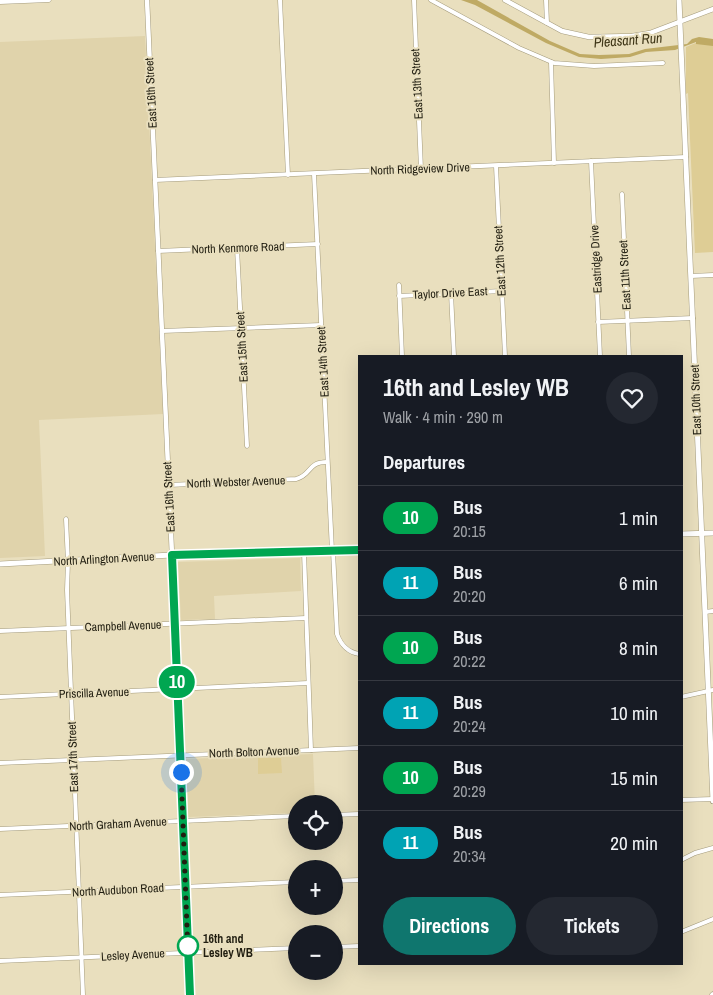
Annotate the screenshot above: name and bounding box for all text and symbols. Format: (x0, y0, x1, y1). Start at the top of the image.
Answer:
water label: Pleasant Run (593, 29, 663, 51)
street label: East 13th Street (407, 48, 427, 120)
street label: East 16th Street (141, 57, 161, 129)
street label: North Ridgeview Drive (370, 159, 470, 179)
street label: Eastridge Drive (586, 224, 606, 294)
street label: East 12th Street (490, 225, 510, 297)
street label: North Kenmore Road (191, 238, 285, 258)
street label: East 11th Street (615, 239, 635, 310)
street label: Taylor Drive East (412, 283, 488, 303)
street label: East 15th Street (232, 311, 252, 383)
street label: East 14th Street (313, 326, 333, 398)
street label: East 10th Street (687, 364, 705, 436)
text: 16th and Lesley WB (383, 371, 569, 403)
button: heart (606, 372, 658, 424)
text: Walk · 4 min · 290 m (383, 406, 503, 428)
text: Departures (383, 449, 465, 475)
street label: East 16th Street (159, 461, 179, 533)
street label: North Webster Avenue (186, 472, 286, 492)
text: Bus (453, 494, 482, 520)
text: 10 (402, 505, 419, 530)
text: 1 min (619, 505, 658, 531)
text: 20:15 (453, 520, 486, 542)
street label: North Arlington Avenue (53, 548, 155, 570)
text: Bus (453, 559, 482, 585)
text: 11 (403, 570, 418, 595)
text: 6 min (619, 570, 658, 596)
text: 20:20 (453, 585, 486, 607)
street label: Campbell Avenue (84, 617, 162, 635)
text: Bus (453, 624, 482, 650)
text: 10 (402, 635, 419, 660)
text: 8 min (619, 635, 658, 661)
text: 20:22 (453, 650, 486, 672)
line badge: 10 (154, 666, 200, 698)
text: 10 (169, 669, 185, 694)
street label: Priscilla Avenue (59, 684, 129, 702)
text: Bus (453, 689, 482, 715)
text: 11 (403, 700, 418, 725)
text: 10 min (610, 700, 658, 726)
text: 20:24 (453, 715, 486, 737)
street label: East 17th Street (64, 721, 82, 793)
street label: North Bolton Avenue (209, 742, 299, 762)
text: Bus (453, 754, 482, 780)
your location (169, 760, 194, 785)
text: 10 (402, 765, 419, 790)
text: 15 min (610, 765, 658, 791)
text: 20:29 (453, 780, 486, 802)
map controls (288, 795, 343, 980)
button: locate (288, 795, 343, 850)
street label: North Graham Avenue (69, 813, 167, 835)
text: Bus (453, 819, 482, 845)
text: 11 (403, 830, 418, 855)
text: 20 min (610, 830, 658, 856)
text: 20:34 (453, 845, 486, 867)
button: + (288, 860, 343, 915)
street label: North Audubon Road (72, 880, 164, 900)
button: Directions (383, 897, 516, 955)
button: Tickets (526, 897, 658, 955)
button: − (288, 925, 343, 980)
place label: 16th and Lesley WB (203, 931, 253, 961)
marker: 16th and Lesley WB (177, 935, 199, 957)
street label: Lesley Avenue (101, 945, 165, 965)

